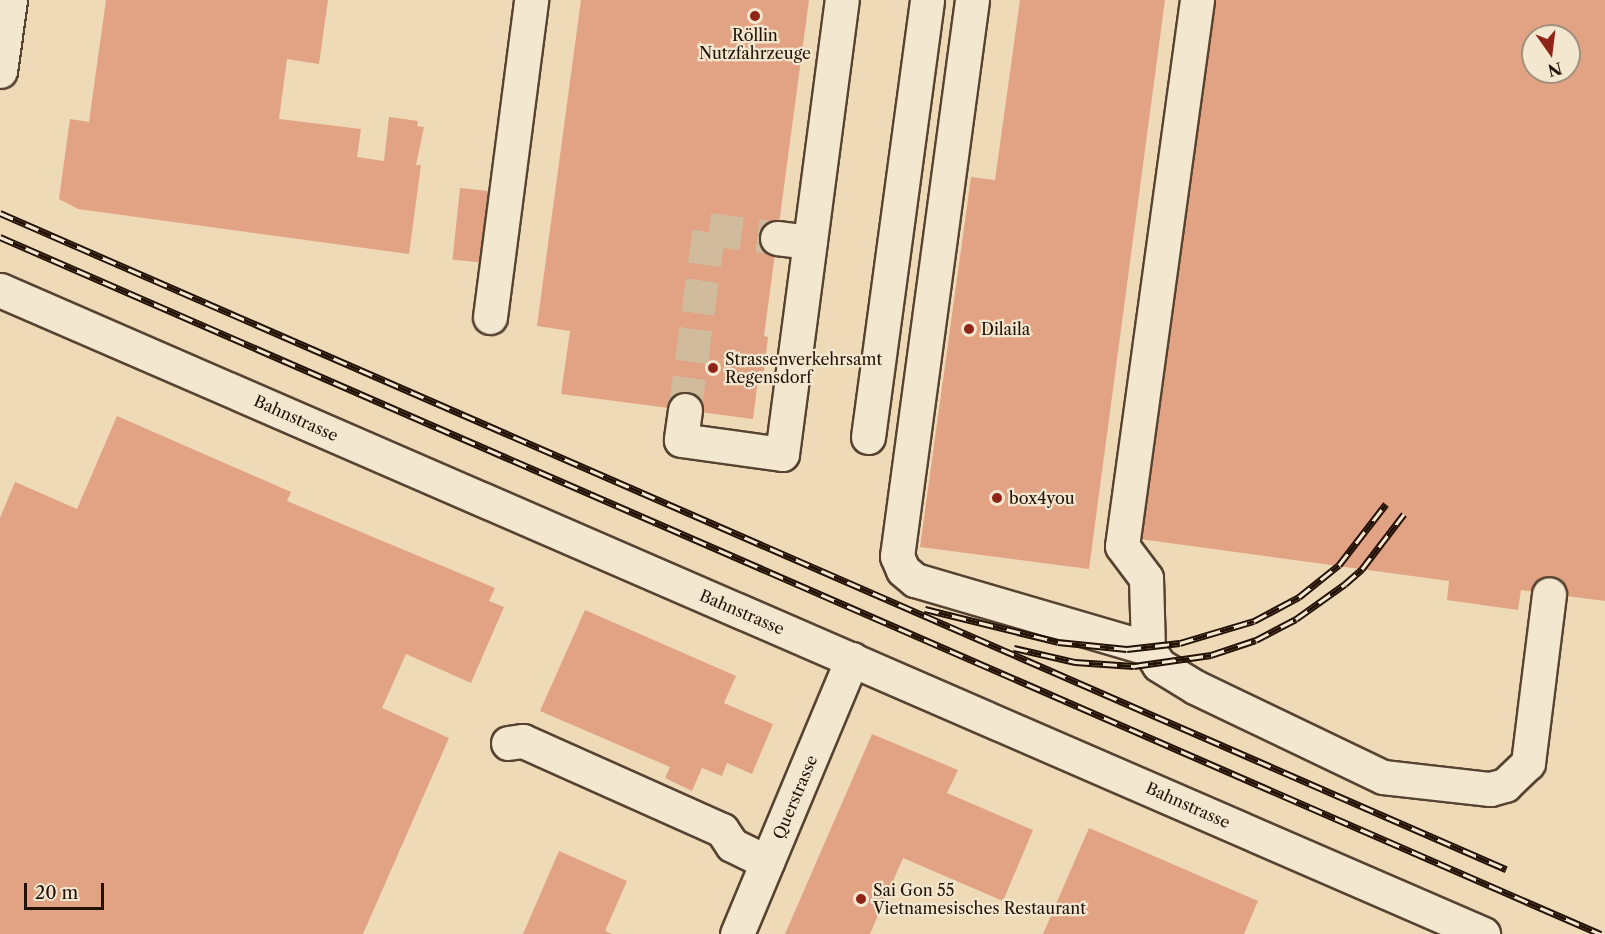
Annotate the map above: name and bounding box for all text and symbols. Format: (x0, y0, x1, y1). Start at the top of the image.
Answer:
marker: Röllin Nutzfahrzeuge (748, 9, 762, 23)
north arrow (1521, 24, 1581, 84)
place label: Röllin Nutzfahrzeuge (699, 25, 811, 63)
text: N (1546, 58, 1564, 81)
place label: Dilaila (981, 319, 1030, 339)
marker: Dilaila (962, 322, 976, 336)
place label: Strassenverkehrsamt Regensdorf (725, 349, 882, 387)
marker: Strassenverkehrsamt Regensdorf (706, 361, 720, 375)
street label: Bahnstrasse (251, 391, 341, 445)
place label: box4you (1009, 488, 1075, 508)
marker: box4you (990, 491, 1004, 505)
street label: Bahnstrasse (697, 586, 787, 638)
street label: Querstrasse (769, 752, 821, 842)
street label: Bahnstrasse (1143, 778, 1233, 832)
scale bar (27, 871, 106, 909)
place label: Sai Gon 55 Vietnamesisches Restaurant (873, 880, 1086, 918)
text: 20 m (35, 882, 78, 904)
marker: Sai Gon 55 Vietnamesisches Restaurant (854, 892, 868, 906)

